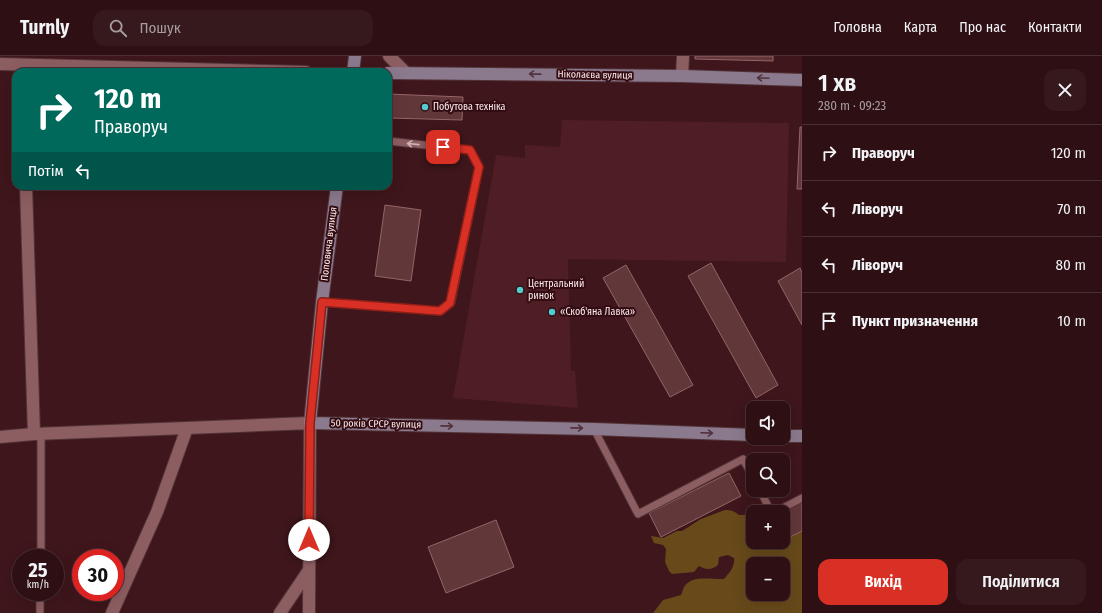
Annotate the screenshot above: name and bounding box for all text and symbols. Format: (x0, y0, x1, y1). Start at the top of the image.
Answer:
search box (93, 10, 373, 46)
text: Turnly (20, 16, 69, 39)
icon: search (107, 17, 129, 39)
text: Пошук (139, 19, 181, 37)
text: Головна (834, 19, 882, 36)
text: Карта (904, 19, 937, 36)
text: Про нас (959, 19, 1006, 36)
text: Контакти (1028, 19, 1082, 36)
street label: Ніколаєва вулиця (557, 67, 633, 82)
text: 1 хв (818, 69, 856, 97)
button: close (1044, 69, 1086, 111)
one-way arrow (529, 70, 542, 78)
one-way arrow (757, 75, 770, 82)
text: 120 m (94, 82, 161, 115)
icon: right (28, 84, 80, 136)
text: 280 m · 09:23 (818, 98, 886, 113)
place label: Побутова техніка (433, 100, 506, 113)
marker: Побутова техніка (420, 102, 430, 112)
text: Праворуч (94, 116, 168, 138)
pin (426, 130, 460, 164)
icon: arrive (432, 136, 454, 158)
one-way arrow (407, 140, 420, 148)
icon: right (818, 142, 840, 164)
text: Праворуч (852, 144, 915, 162)
text: 120 m (1051, 144, 1086, 162)
icon: left (72, 160, 94, 182)
text: Потім (28, 162, 64, 180)
icon: left (818, 198, 840, 220)
text: Ліворуч (852, 200, 903, 218)
text: 70 m (1057, 200, 1086, 218)
street label: Поповича вулиця (319, 206, 339, 282)
icon: left (818, 254, 840, 276)
text: Ліворуч (852, 256, 903, 274)
text: 80 m (1056, 256, 1086, 274)
place label: Центральний ринок (528, 278, 584, 302)
marker: Центральний ринок (515, 285, 525, 295)
place label: «Скоб'яна Лавка» (560, 306, 635, 318)
marker: «Скоб'яна Лавка» (547, 307, 557, 317)
icon: arrive (818, 310, 840, 332)
text: Пункт призначення (852, 312, 978, 330)
text: 10 m (1057, 312, 1086, 330)
map controls (746, 401, 790, 601)
button: sound (746, 401, 790, 445)
street label: 50 років СРСР вулиця (331, 416, 421, 431)
one-way arrow (440, 422, 453, 430)
one-way arrow (570, 425, 583, 432)
one-way arrow (700, 429, 713, 437)
button: search (746, 453, 790, 497)
button: + (746, 505, 790, 549)
position arrow (288, 519, 330, 561)
speed limit sign: 30 (72, 549, 124, 601)
button: − (746, 557, 790, 601)
text: 25 (28, 558, 48, 582)
button: Вихід (818, 559, 948, 605)
button: Поділитися (956, 559, 1086, 605)
text: km/h (27, 579, 49, 591)

